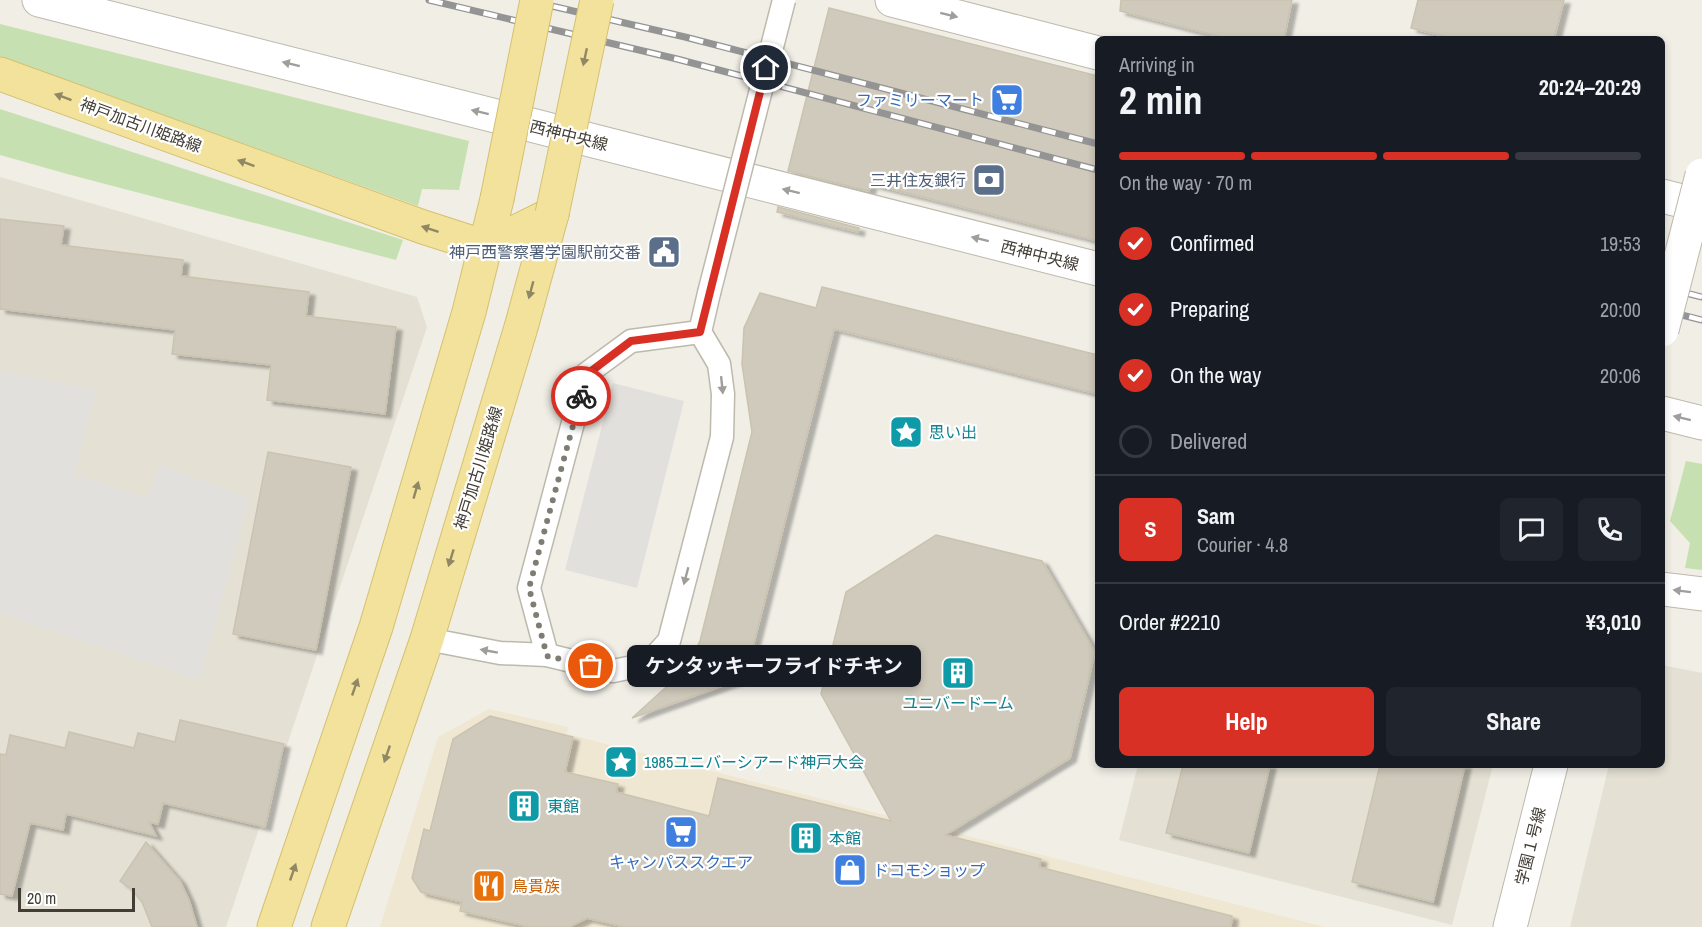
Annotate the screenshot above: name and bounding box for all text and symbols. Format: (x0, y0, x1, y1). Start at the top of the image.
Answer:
one-way arrow (940, 10, 958, 20)
pin (740, 42, 791, 93)
one-way arrow (580, 48, 589, 67)
icon: home (749, 51, 782, 84)
text: Arriving in (1119, 51, 1195, 78)
one-way arrow (282, 59, 300, 68)
text: 20:24–20:29 (1539, 72, 1641, 102)
text: 2 min (1119, 74, 1203, 126)
supermarket icon: ファミリーマート (989, 82, 1025, 118)
place label: ファミリーマート (856, 89, 984, 111)
one-way arrow (54, 91, 72, 101)
street label: 神戸加古川姫路線 (77, 93, 205, 157)
one-way arrow (471, 107, 489, 117)
street label: 西神中央線 (528, 115, 610, 155)
one-way arrow (237, 157, 255, 167)
bank icon: 三井住友銀行 (971, 162, 1007, 198)
place label: 三井住友銀行 (870, 169, 966, 191)
text: On the way · 70 m (1119, 169, 1252, 196)
one-way arrow (782, 186, 800, 196)
one-way arrow (421, 224, 439, 233)
icon: check (1119, 227, 1152, 260)
text: Confirmed (1170, 228, 1254, 258)
text: 19:53 (1600, 230, 1641, 257)
public building icon: 神戸西警察署学園駅前交番 (646, 234, 682, 270)
one-way arrow (971, 234, 989, 244)
street label: 西神中央線 (999, 235, 1081, 275)
place label: 神戸西警察署学園駅前交番 (449, 241, 641, 263)
one-way arrow (526, 281, 535, 299)
icon: check (1119, 293, 1152, 326)
text: Preparing (1170, 294, 1249, 324)
text: 20:00 (1600, 296, 1641, 323)
icon: check (1119, 359, 1152, 392)
text: On the way (1170, 360, 1261, 390)
text: 20:06 (1600, 362, 1641, 389)
courier (551, 366, 611, 426)
one-way arrow (717, 376, 726, 395)
icon: bike (565, 380, 598, 413)
street label: 神戸加古川姫路線 (449, 404, 507, 532)
one-way arrow (1673, 413, 1691, 422)
place icon: 思い出 (888, 414, 924, 450)
place label: 思い出 (929, 421, 977, 443)
text: Delivered (1170, 426, 1247, 456)
one-way arrow (412, 481, 421, 499)
button: chat (1500, 498, 1563, 561)
button: phone (1578, 498, 1641, 561)
text: Sam (1197, 501, 1235, 531)
text: S (1144, 514, 1157, 544)
text: Courier · 4.8 (1197, 531, 1288, 558)
one-way arrow (446, 549, 455, 567)
one-way arrow (681, 567, 690, 585)
one-way arrow (1672, 587, 1691, 596)
text: Order #2210 (1119, 607, 1220, 637)
text: ¥3,010 (1586, 607, 1641, 637)
pin (565, 640, 616, 691)
callout: ケンタッキーフライドチキン (627, 645, 921, 687)
one-way arrow (479, 646, 498, 655)
icon: bag (574, 649, 607, 682)
text: ケンタッキーフライドチキン (645, 652, 903, 679)
building icon: ユニバードーム (940, 655, 976, 691)
one-way arrow (351, 678, 361, 696)
button: Help (1119, 687, 1374, 756)
button: Share (1386, 687, 1641, 756)
place label: ユニバードーム (902, 692, 1014, 714)
place icon: 1985ユニバーシアード神戸大会 (603, 744, 639, 780)
one-way arrow (382, 745, 392, 763)
place label: 1985ユニバーシアード神戸大会 (644, 751, 864, 773)
building icon: 東館 (506, 788, 542, 824)
place label: 東館 (547, 795, 579, 817)
street label: 学園１号線 (1510, 805, 1550, 887)
supermarket icon: キャンパススクエア (663, 814, 699, 850)
building icon: 本館 (788, 820, 824, 856)
place label: 本館 (829, 827, 861, 849)
place label: キャンパススクエア (609, 851, 753, 873)
shop icon: ドコモショップ (832, 852, 868, 888)
place label: ドコモショップ (873, 859, 985, 881)
one-way arrow (288, 863, 298, 881)
restaurant icon: 鳥貴族 (471, 868, 507, 904)
place label: 鳥貴族 (512, 875, 560, 897)
scale bar (18, 885, 135, 912)
text: 20 m (27, 887, 56, 909)

